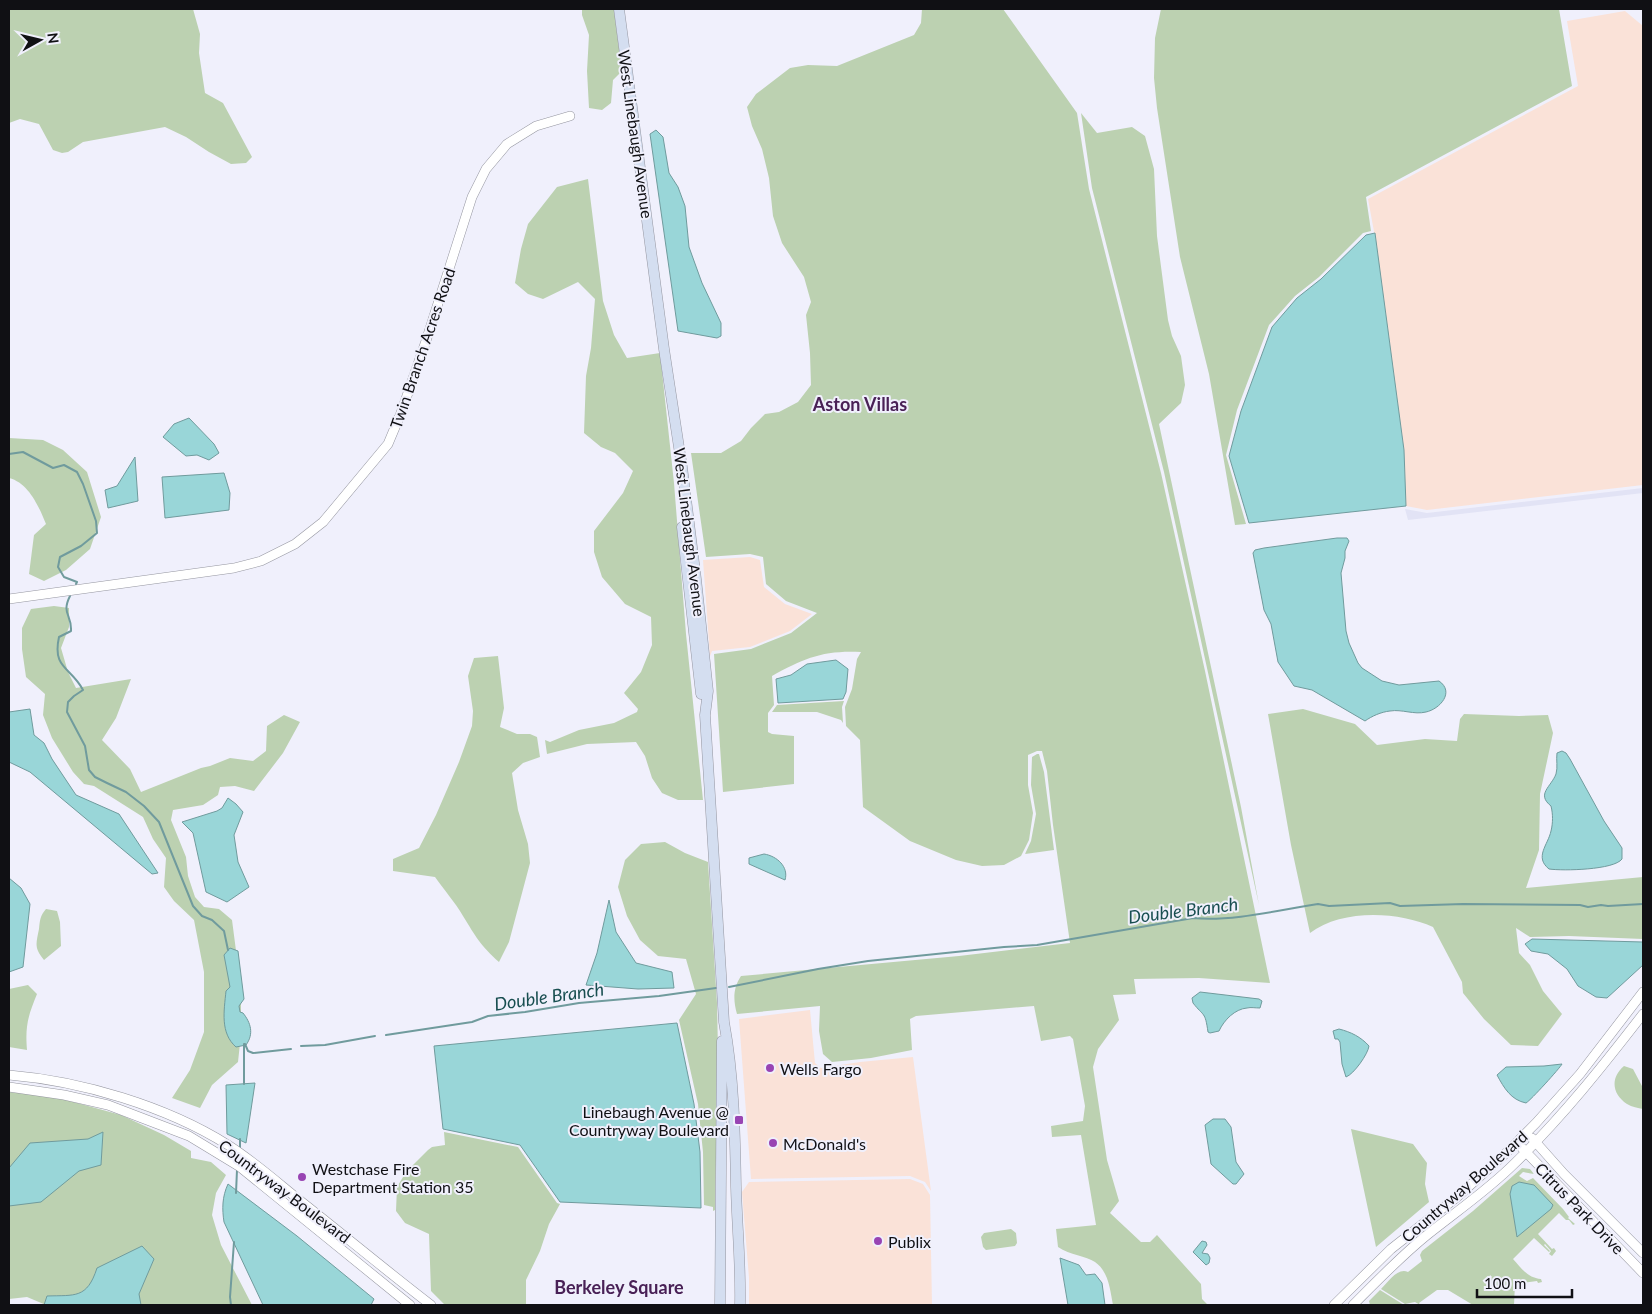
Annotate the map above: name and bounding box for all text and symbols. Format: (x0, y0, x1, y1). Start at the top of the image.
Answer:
north arrow (15, 15, 65, 65)
text: N (44, 32, 63, 45)
street label: West Linebaugh Avenue (615, 49, 657, 219)
street label: Twin Branch Acres Road (385, 265, 459, 431)
district label: Aston Villas (812, 393, 907, 415)
street label: West Linebaugh Avenue (670, 447, 710, 617)
water label: Double Branch (1127, 892, 1239, 928)
water label: Double Branch (493, 977, 605, 1015)
place label: Wells Fargo (780, 1059, 861, 1078)
marker: Wells Fargo (764, 1062, 776, 1074)
place label: Linebaugh Avenue @ Countryway Boulevard (569, 1102, 729, 1139)
marker: Linebaugh Avenue @ Countryway Boulevard (733, 1114, 745, 1126)
street label: Countryway Boulevard (1397, 1126, 1531, 1246)
place label: McDonald's (783, 1134, 866, 1153)
street label: Countryway Boulevard (215, 1135, 355, 1247)
marker: McDonald's (767, 1137, 779, 1149)
street label: Citrus Park Drive (1532, 1158, 1628, 1258)
place label: Westchase Fire Department Station 35 (312, 1159, 474, 1196)
marker: Westchase Fire Department Station 35 (296, 1171, 308, 1183)
place label: Publix (888, 1232, 931, 1251)
marker: Publix (872, 1235, 884, 1247)
scale bar (1477, 1266, 1572, 1298)
text: 100 m (1484, 1274, 1526, 1292)
district label: Berkeley Square (554, 1276, 684, 1298)

